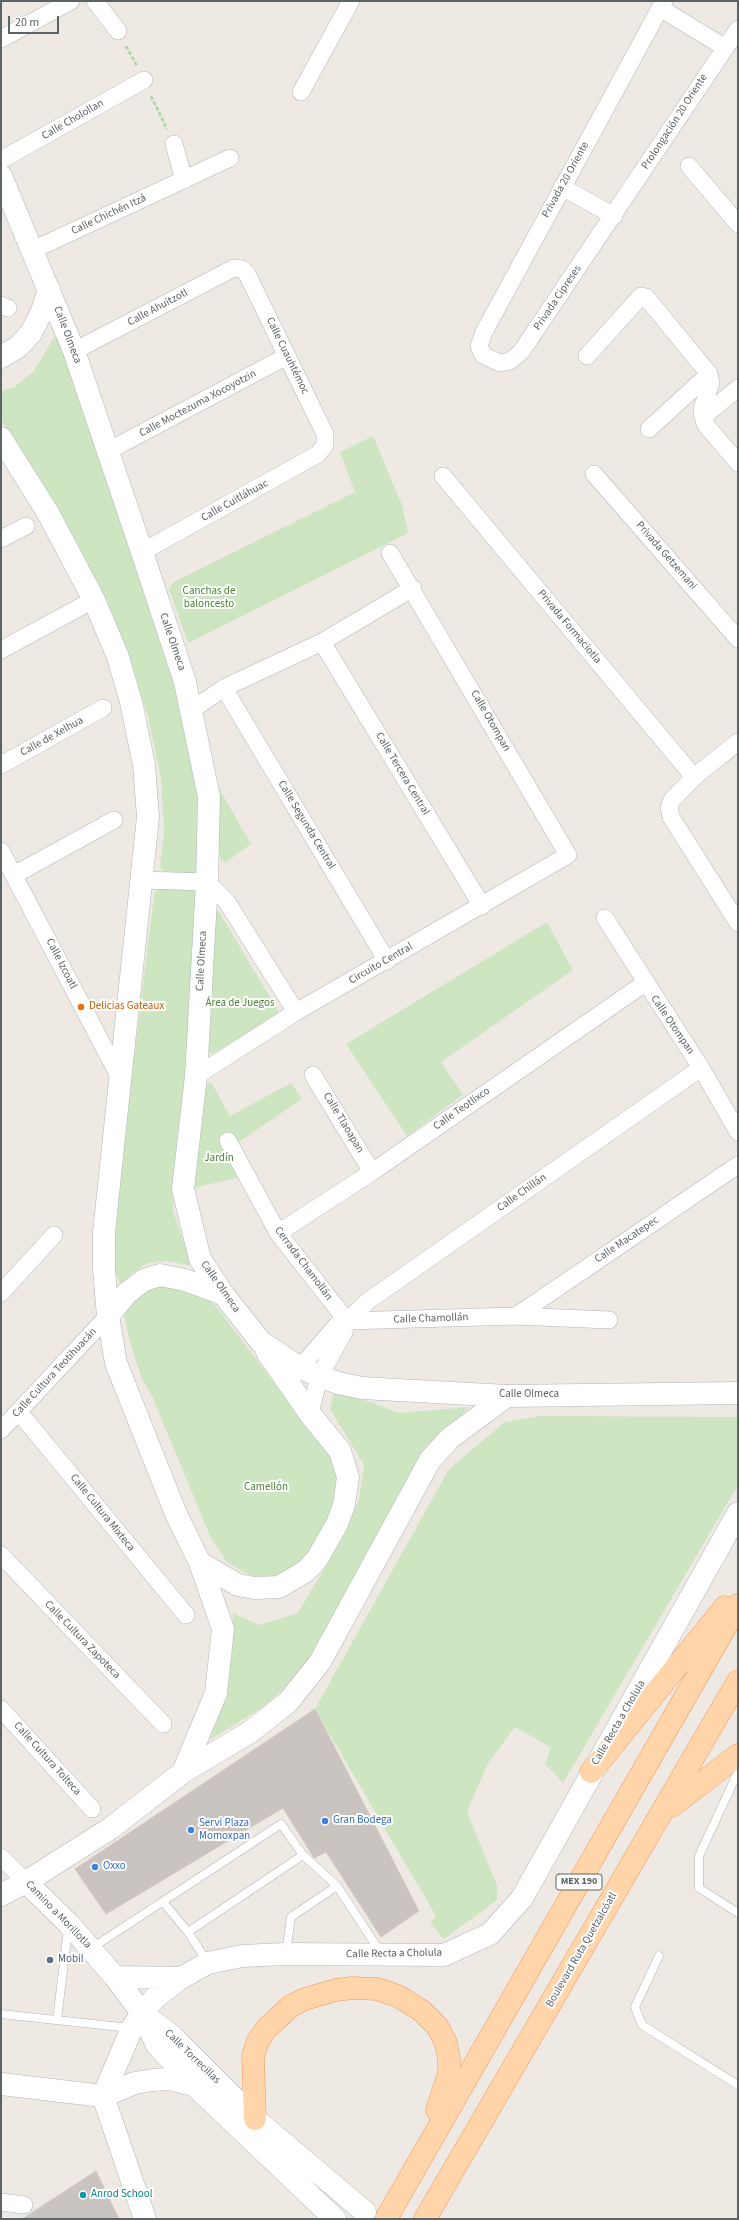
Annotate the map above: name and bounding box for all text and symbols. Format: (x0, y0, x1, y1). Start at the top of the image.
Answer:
scale bar (10, 8, 61, 34)
text: 20 m (15, 14, 39, 31)
street label: Prolongación 20 Oriente (639, 72, 711, 172)
street label: Calle Cholollan (40, 97, 106, 143)
street label: Privada 20 Oriente (540, 140, 592, 220)
street label: Calle Chichén Itzá (69, 192, 149, 238)
street label: Privada Cipreses (531, 263, 585, 333)
street label: Calle Ahuitzotl (126, 287, 190, 329)
street label: Calle Olmeca (50, 305, 84, 365)
street label: Calle Cuauhtémoc (263, 315, 311, 397)
street label: Calle Moctezuma Xocoyotzin (137, 368, 259, 440)
street label: Calle Cuitláhuac (199, 477, 271, 525)
street label: Privada Getzemani (633, 519, 699, 593)
park label: Canchas de baloncesto (183, 585, 235, 611)
street label: Privada Formaciotla (534, 587, 604, 667)
street label: Calle Olmeca (156, 611, 188, 673)
street label: Calle Otompan (467, 688, 513, 754)
street label: Calle de Xelhua (18, 714, 86, 760)
street label: Calle Tercera Central (372, 730, 432, 818)
street label: Calle Segunda Central (274, 778, 338, 872)
street label: Calle Olmeca (194, 931, 210, 991)
street label: Calle Izcoatl (43, 936, 79, 992)
street label: Circuito Central (347, 940, 415, 988)
street label: Calle Otompan (647, 993, 697, 1057)
park label: Área de Juegos (205, 997, 275, 1011)
place label: Delicias Gateaux (89, 1000, 164, 1014)
marker: Delicias Gateaux (76, 1002, 86, 1012)
street label: Calle Teotlixco (431, 1085, 493, 1133)
street label: Calle Tlaoapan (320, 1090, 366, 1156)
park label: Jardín (204, 1152, 234, 1166)
street label: Calle Chillán (495, 1171, 549, 1215)
street label: Calle Macatepec (592, 1214, 662, 1266)
street label: Cerrada Chamollán (271, 1225, 335, 1303)
street label: Calle Olmeca (197, 1259, 243, 1315)
street label: Calle Chamollán (393, 1311, 469, 1327)
street label: Calle Cultura Teotihuacán (10, 1325, 100, 1421)
street label: Calle Olmeca (499, 1388, 559, 1402)
street label: Calle Cultura Mixteca (67, 1472, 137, 1554)
park label: Camellón (244, 1481, 288, 1495)
street label: Calle Cultura Zapoteca (41, 1598, 123, 1682)
street label: Calle Recta a Cholula (589, 1678, 649, 1768)
street label: Calle Cultura Tolteca (10, 1719, 84, 1799)
place label: Gran Bodega (333, 1814, 392, 1828)
marker: Gran Bodega (320, 1816, 330, 1826)
place label: Servi Plaza Momoxpan (199, 1817, 250, 1843)
marker: Servi Plaza Momoxpan (186, 1825, 196, 1835)
place label: Oxxo (103, 1860, 126, 1874)
marker: Oxxo (90, 1862, 100, 1872)
road number: MEX 190 (556, 1874, 602, 1890)
street label: Camino a Morillotla (22, 1878, 94, 1952)
street label: Boulevard Ruta Quetzalcóatl (544, 1890, 620, 2010)
street label: Calle Recta a Cholula (346, 1947, 442, 1961)
place label: Mobil (58, 1953, 84, 1967)
marker: Mobil (45, 1955, 55, 1965)
street label: Calle Torrecillas (161, 2027, 223, 2087)
place label: Anrod School (91, 2188, 153, 2202)
marker: Anrod School (78, 2190, 88, 2200)

